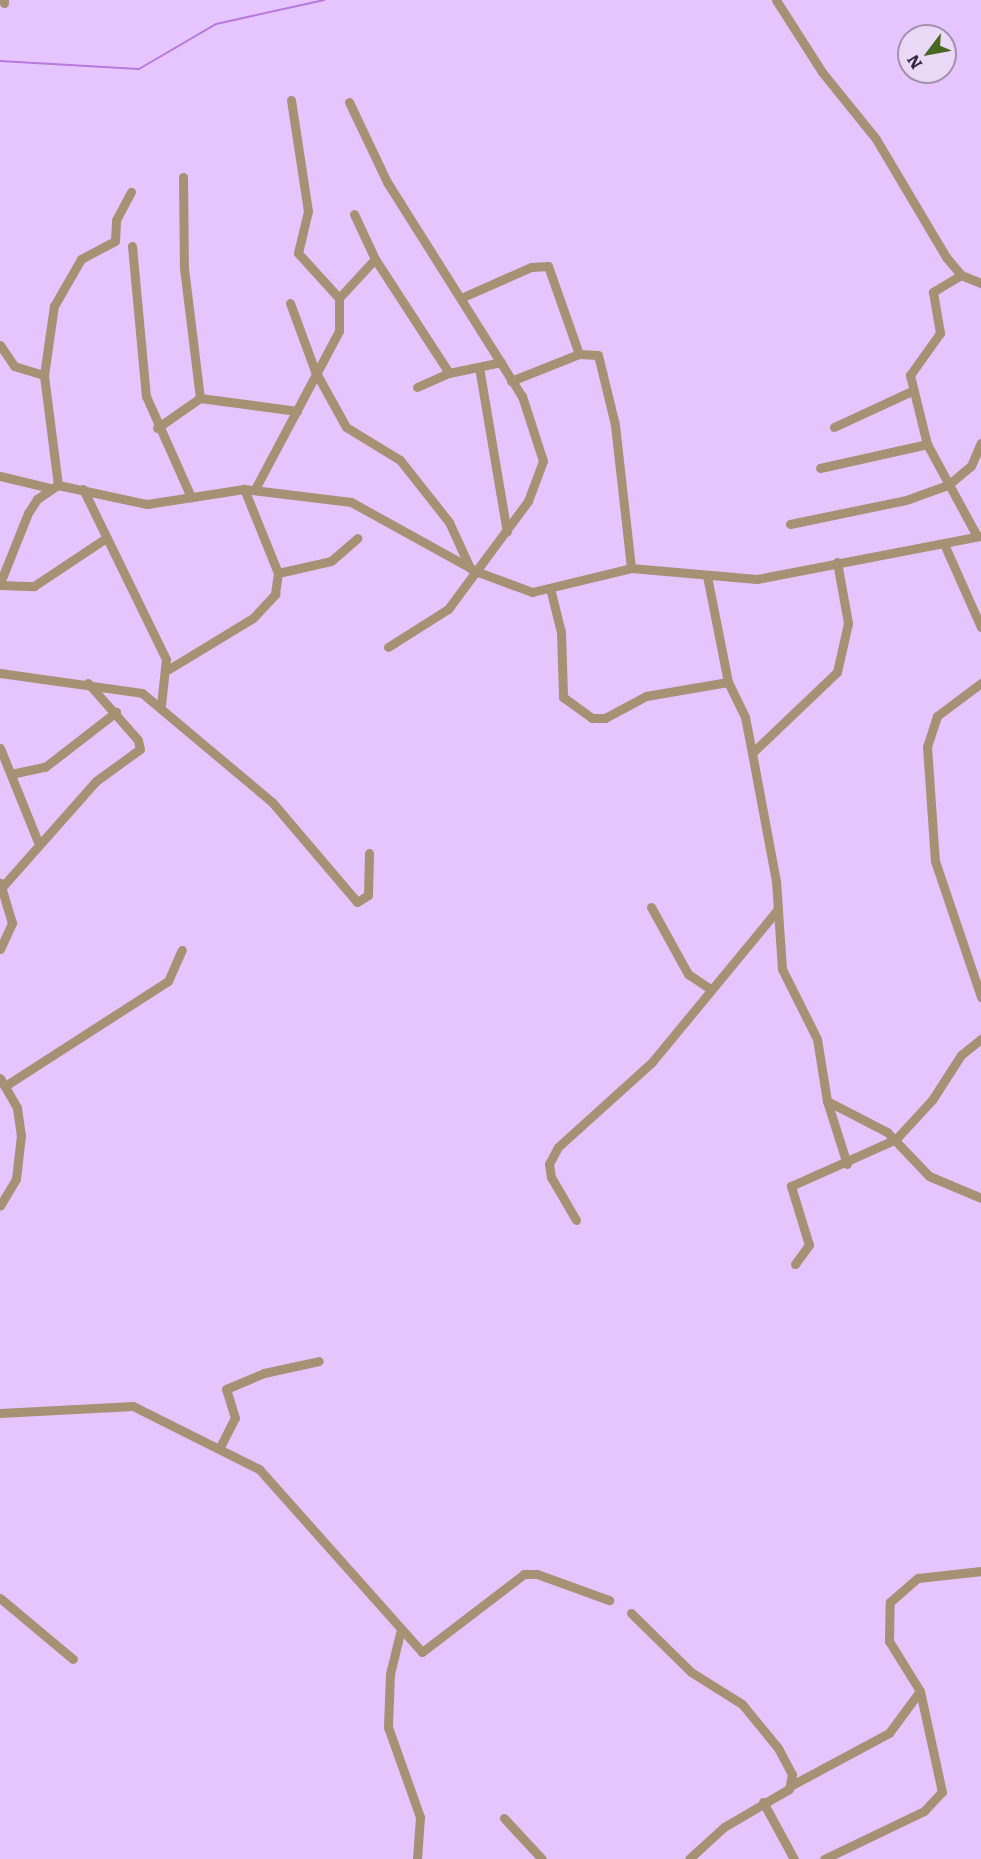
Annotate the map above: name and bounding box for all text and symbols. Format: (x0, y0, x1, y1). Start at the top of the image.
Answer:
north arrow (897, 24, 957, 84)
text: N (900, 50, 927, 75)

